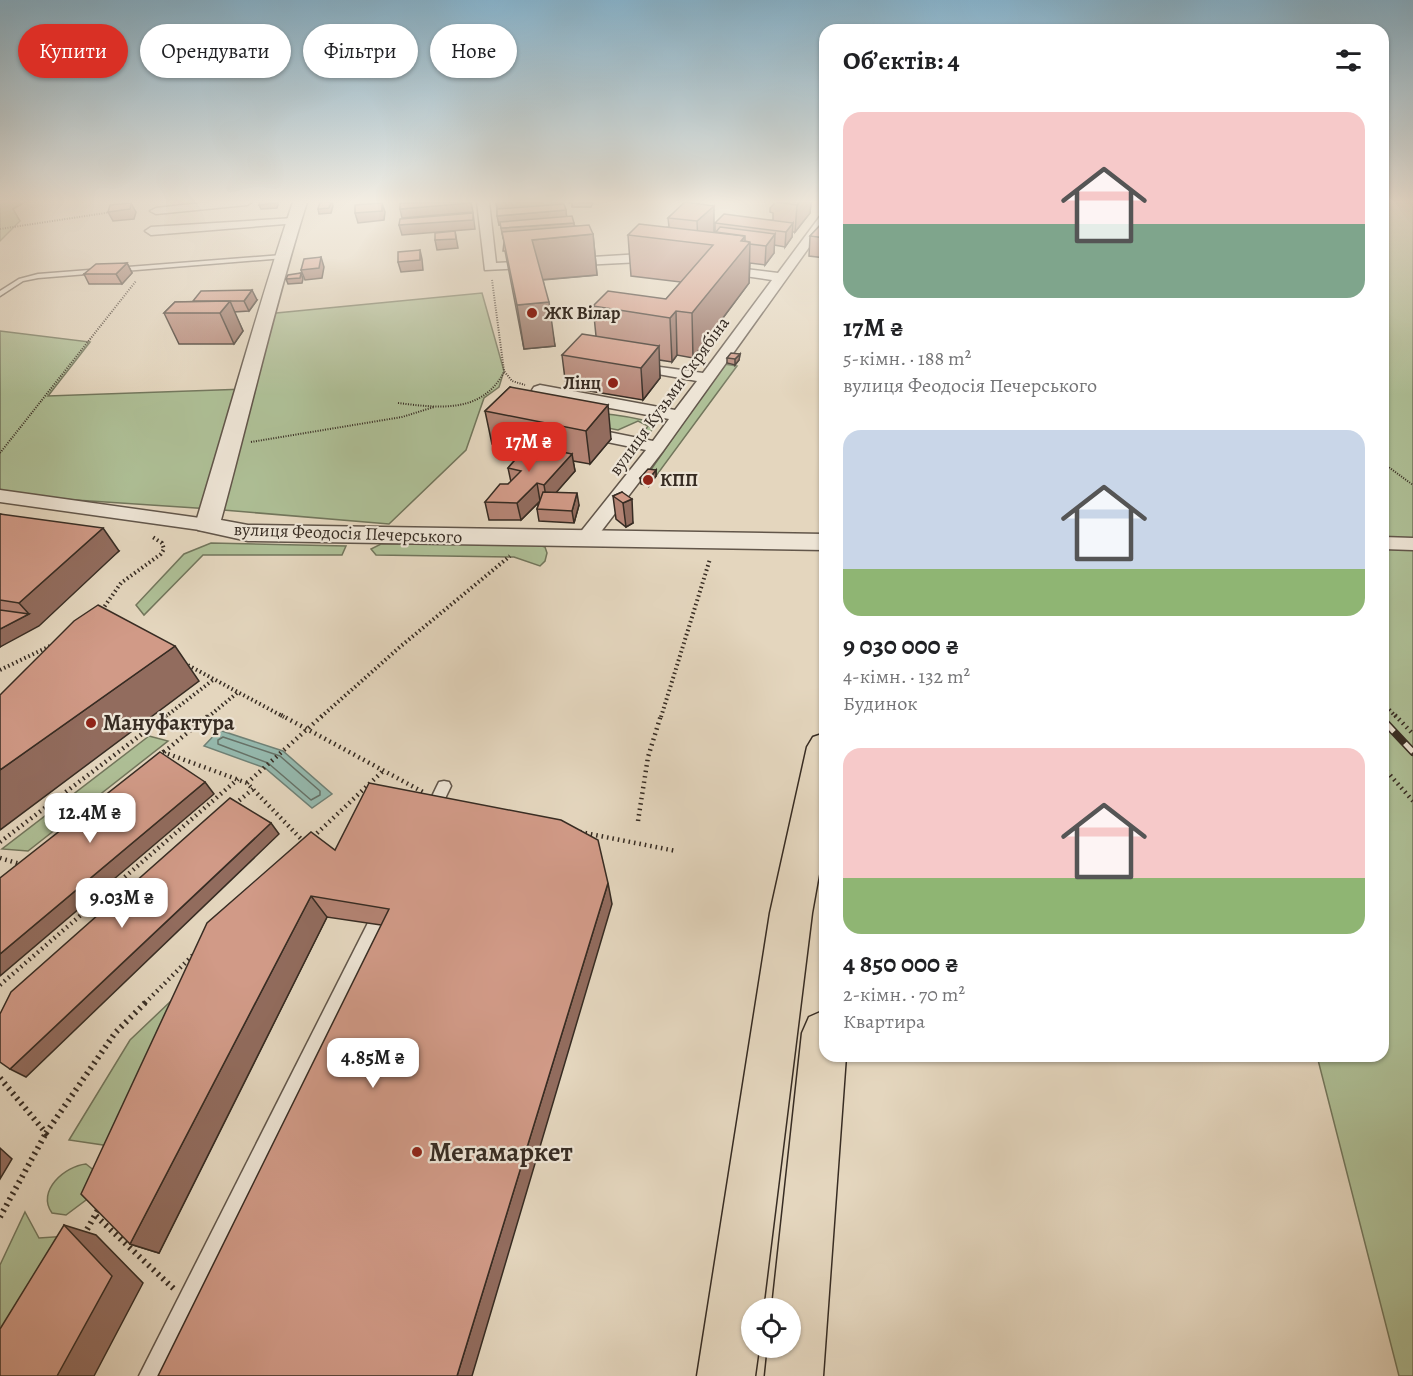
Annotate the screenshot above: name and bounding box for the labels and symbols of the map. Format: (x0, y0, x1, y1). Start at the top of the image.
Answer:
place label: ЖК Вілар (544, 301, 621, 325)
marker: ЖК Вілар (525, 306, 539, 320)
street label: вулиця Кузьми Скрябіна (603, 311, 735, 480)
place label: Лінц (563, 371, 601, 395)
marker: Лінц (606, 376, 620, 390)
pin: 17M ₴ (487, 422, 571, 473)
place label: КПП (660, 468, 698, 492)
marker: КПП (641, 473, 655, 487)
street label: вулиця Феодосія Печерського (233, 517, 463, 549)
place label: Мануфактура (103, 708, 235, 738)
marker: Мануфактура (84, 716, 98, 730)
pin: 12.4M ₴ (35, 793, 145, 844)
pin: 9.03M ₴ (67, 878, 177, 929)
pin: 4.85M ₴ (318, 1038, 428, 1089)
place label: Мегамаркет (429, 1134, 573, 1170)
marker: Мегамаркет (410, 1145, 424, 1159)

